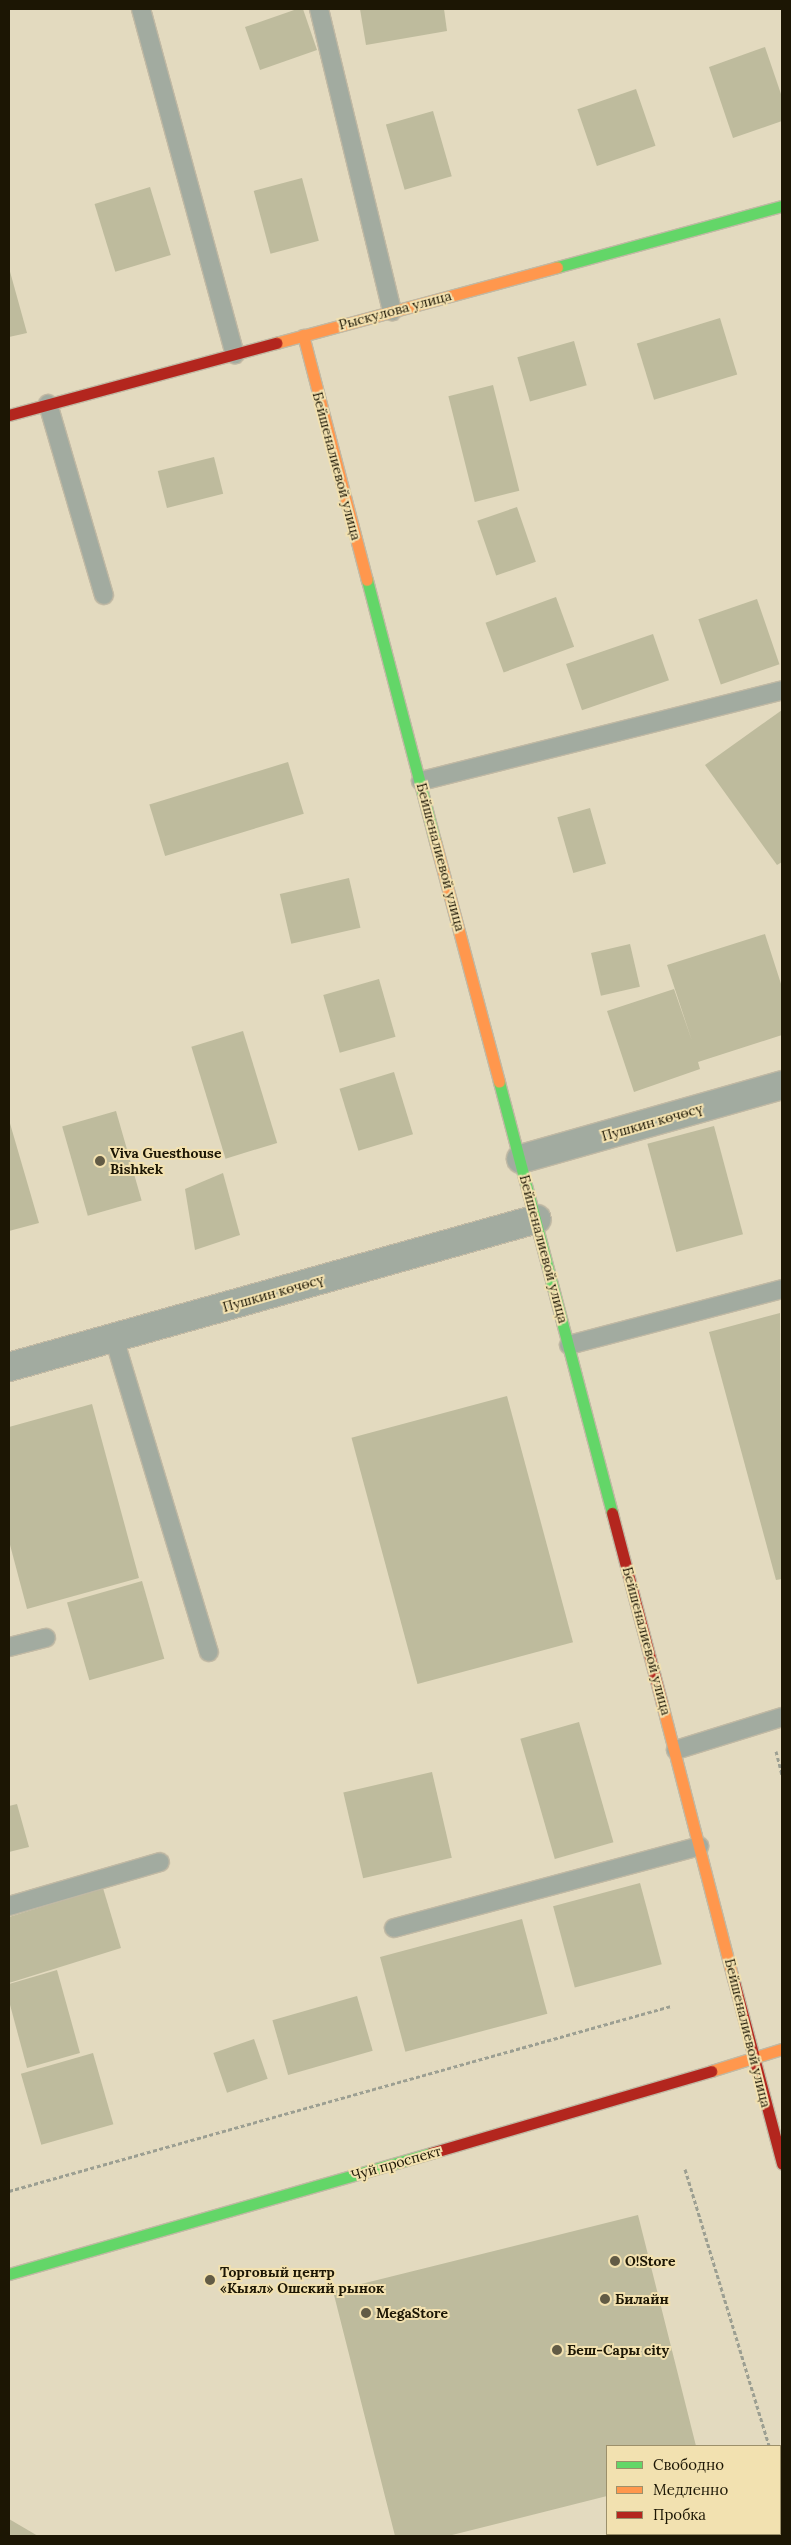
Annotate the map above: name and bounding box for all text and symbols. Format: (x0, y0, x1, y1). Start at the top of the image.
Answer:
street label: Рыскулова улица (337, 287, 453, 333)
street label: Бейшеналиевой улица (309, 390, 365, 542)
street label: Бейшеналиевой улица (413, 781, 469, 933)
street label: Пушкин көчөсү (600, 1100, 704, 1144)
place label: Viva Guesthouse Bishkek (110, 1145, 221, 1178)
marker: Viva Guesthouse Bishkek (94, 1155, 106, 1167)
street label: Бейшеналиевой улица (516, 1173, 572, 1325)
street label: Пушкин көчөсү (221, 1271, 325, 1315)
street label: Бейшеналиевой улица (619, 1565, 675, 1717)
street label: Бейшеналиевой улица (721, 1957, 775, 2109)
street label: Чуй проспект (349, 2142, 443, 2184)
place label: O!Store (625, 2253, 675, 2269)
marker: O!Store (609, 2255, 621, 2267)
place label: Торговый центр «Кыял» Ошский рынок (220, 2264, 384, 2296)
marker: Торговый центр «Кыял» Ошский рынок (204, 2274, 216, 2286)
place label: Билайн (615, 2291, 669, 2307)
marker: Билайн (599, 2293, 611, 2305)
place label: MegaStore (376, 2305, 448, 2321)
marker: MegaStore (360, 2307, 372, 2319)
place label: Беш-Сары city (567, 2342, 669, 2358)
marker: Беш-Сары city (551, 2344, 563, 2356)
legend (606, 2445, 781, 2535)
text: Свободно (653, 2455, 724, 2474)
text: Медленно (653, 2480, 728, 2499)
text: Пробка (653, 2505, 706, 2524)

